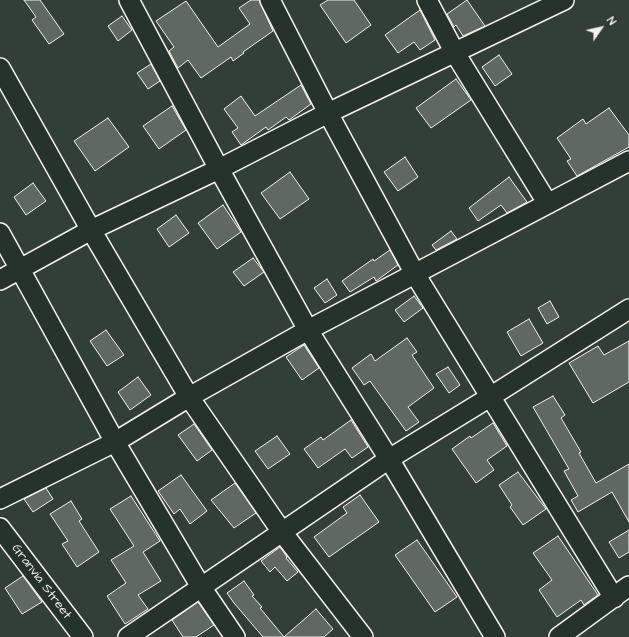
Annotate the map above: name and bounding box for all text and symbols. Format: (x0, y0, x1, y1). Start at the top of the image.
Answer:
north arrow (581, 8, 621, 48)
text: N (603, 14, 620, 28)
street label: Granvia Street (8, 541, 74, 623)

